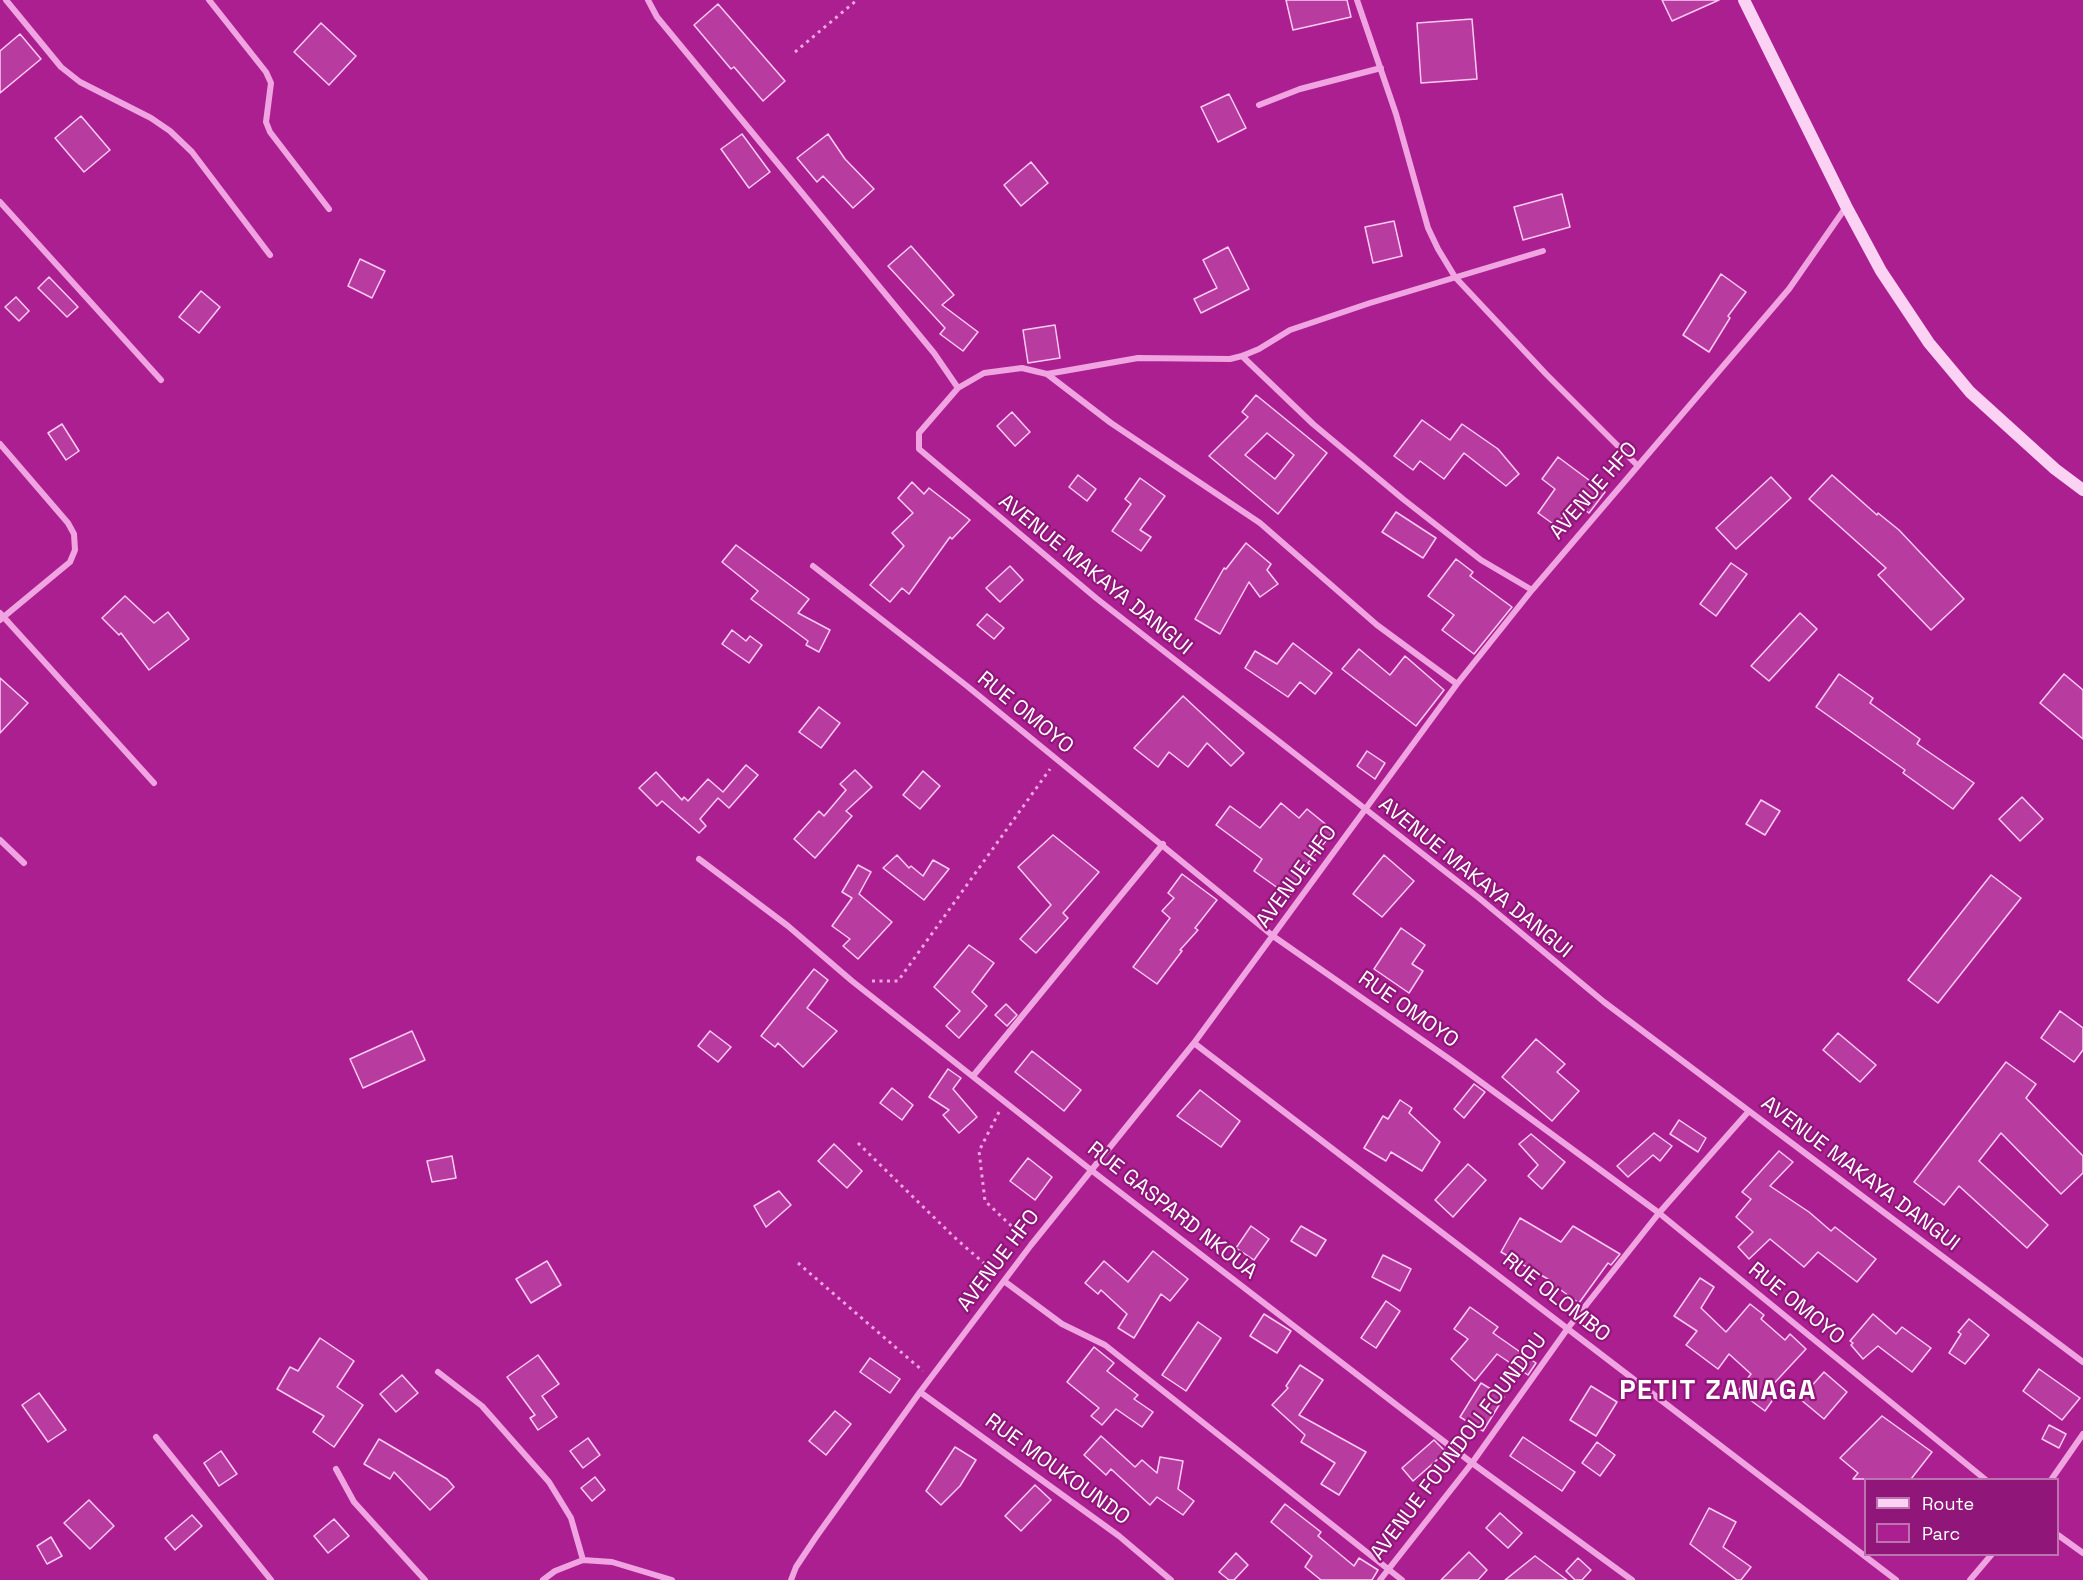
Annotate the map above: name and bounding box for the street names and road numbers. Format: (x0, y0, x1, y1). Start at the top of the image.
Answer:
street label: AVENUE HFO (1545, 437, 1643, 545)
street label: AVENUE MAKAYA DANGUI (993, 489, 1197, 661)
street label: RUE OMOYO (972, 667, 1078, 759)
street label: AVENUE MAKAYA DANGUI (1373, 792, 1577, 964)
street label: AVENUE HFO (1251, 821, 1343, 933)
street label: RUE OMOYO (1353, 966, 1463, 1054)
street label: AVENUE MAKAYA DANGUI (1756, 1091, 1964, 1257)
street label: RUE GASPARD NKOUA (1082, 1137, 1262, 1285)
street label: AVENUE HFO (952, 1205, 1046, 1317)
street label: RUE OLOMBO (1497, 1248, 1615, 1348)
street label: RUE OMOYO (1743, 1258, 1849, 1350)
street label: AVENUE FOUNDOU FOUNDOU (1365, 1329, 1553, 1565)
street label: RUE MOUKOUNDO (980, 1409, 1134, 1531)

